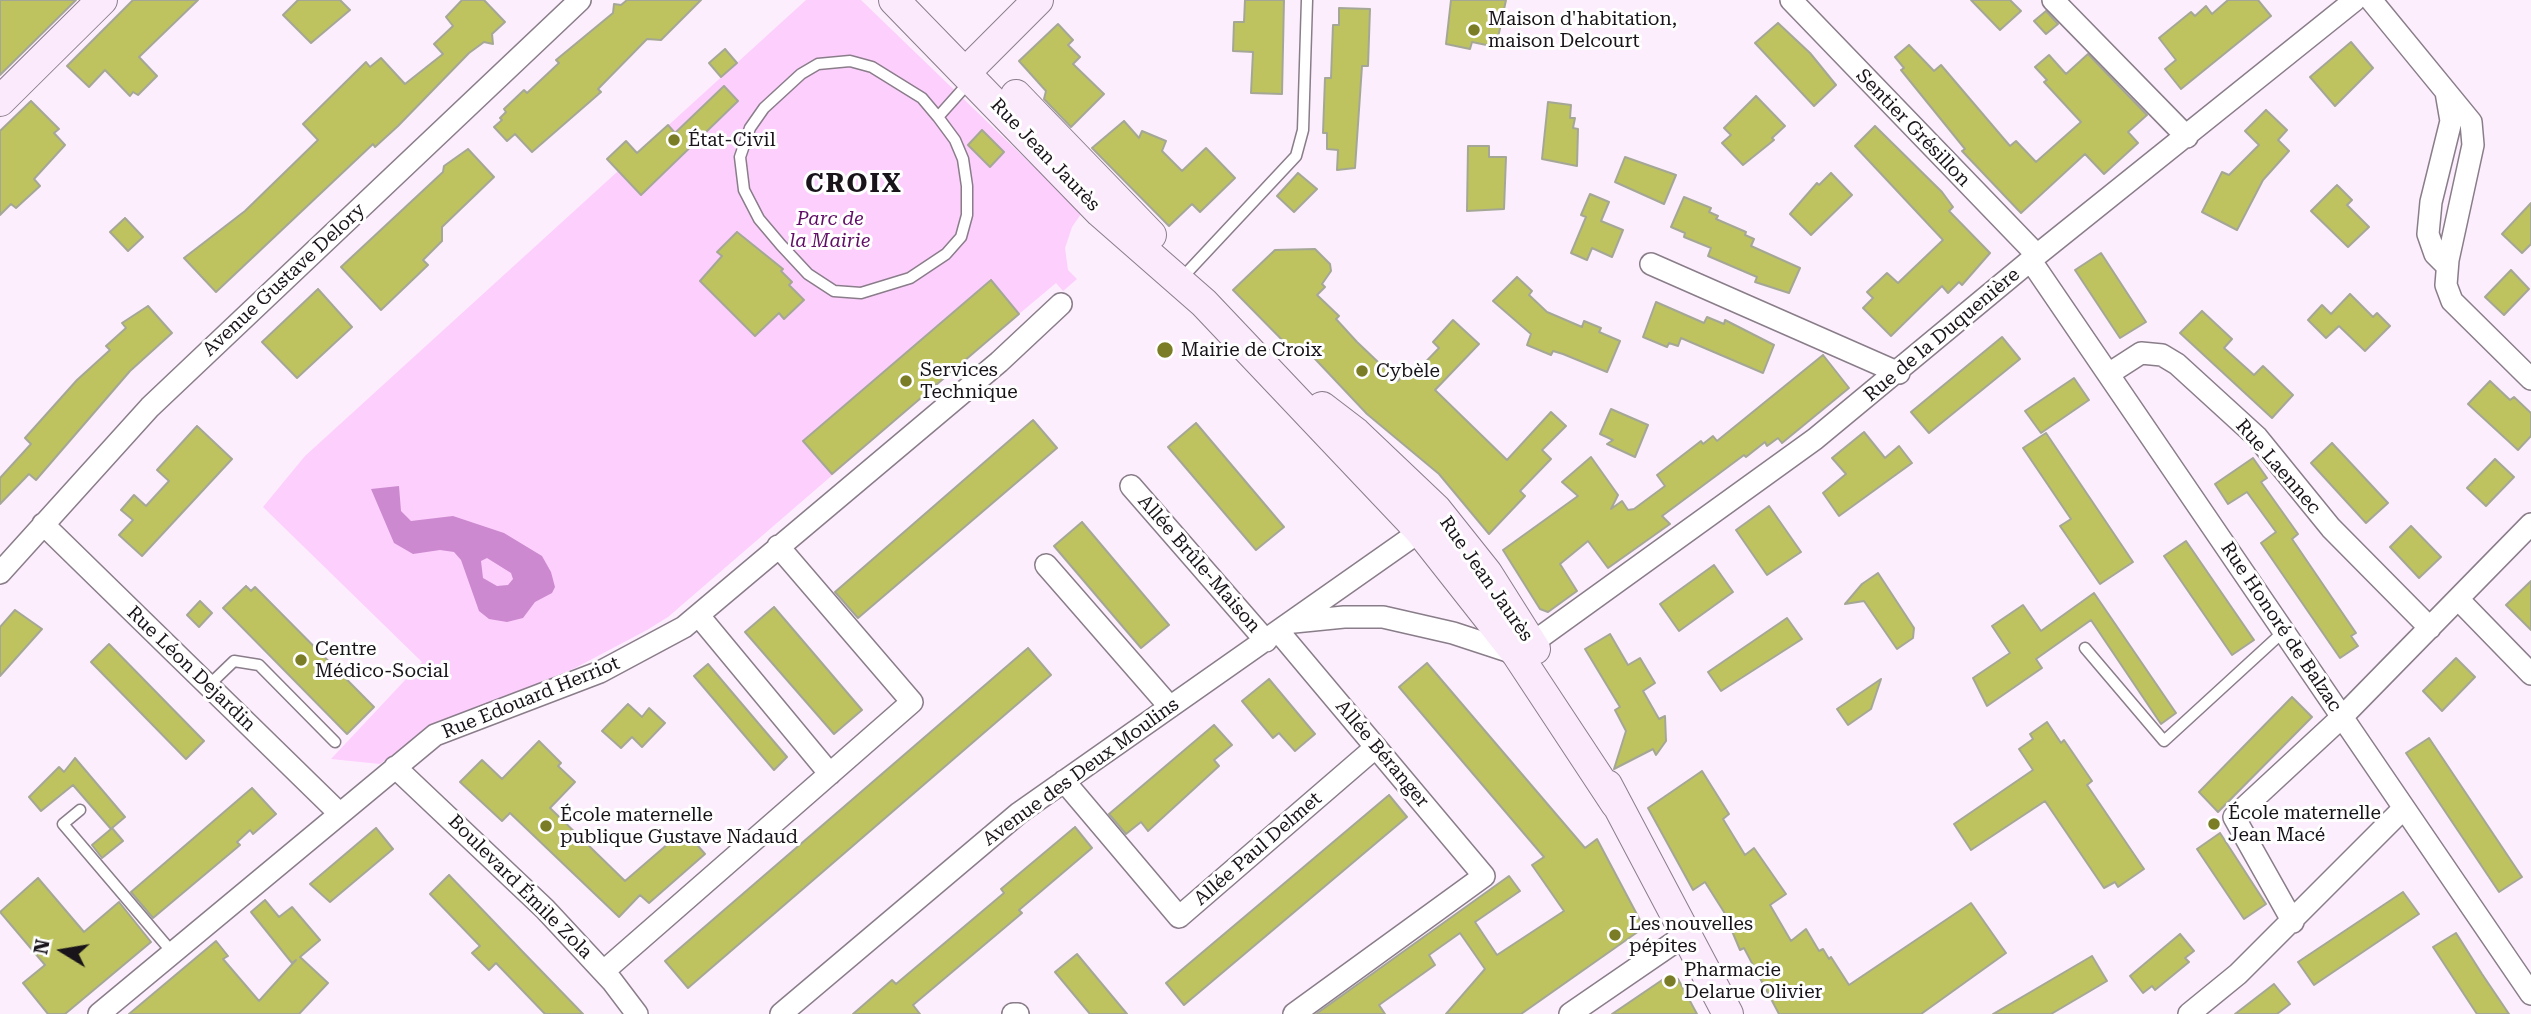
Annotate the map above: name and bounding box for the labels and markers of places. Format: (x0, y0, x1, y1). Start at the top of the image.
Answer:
place label: Maison d'habitation, maison Delcourt (1488, 8, 1677, 52)
marker: Maison d'habitation, maison Delcourt (1466, 22, 1482, 38)
place label: État-Civil (688, 129, 776, 151)
marker: État-Civil (666, 132, 682, 148)
place label: Mairie de Croix (1181, 339, 1322, 361)
marker: Mairie de Croix (1155, 340, 1175, 360)
place label: Services Technique (920, 359, 1018, 403)
place label: Cybèle (1376, 360, 1440, 382)
marker: Cybèle (1354, 363, 1370, 379)
marker: Services Technique (898, 373, 914, 389)
place label: Centre Médico-Social (315, 638, 449, 682)
marker: Centre Médico-Social (293, 652, 309, 668)
place label: École maternelle Jean Macé (2228, 802, 2381, 846)
place label: École maternelle publique Gustave Nadaud (560, 804, 798, 848)
marker: École maternelle Jean Macé (2206, 816, 2222, 832)
marker: École maternelle publique Gustave Nadaud (538, 818, 554, 834)
place label: Les nouvelles pépites (1629, 913, 1753, 957)
marker: Les nouvelles pépites (1607, 927, 1623, 943)
place label: Pharmacie Delarue Olivier (1684, 959, 1822, 1003)
marker: Pharmacie Delarue Olivier (1662, 973, 1678, 989)

